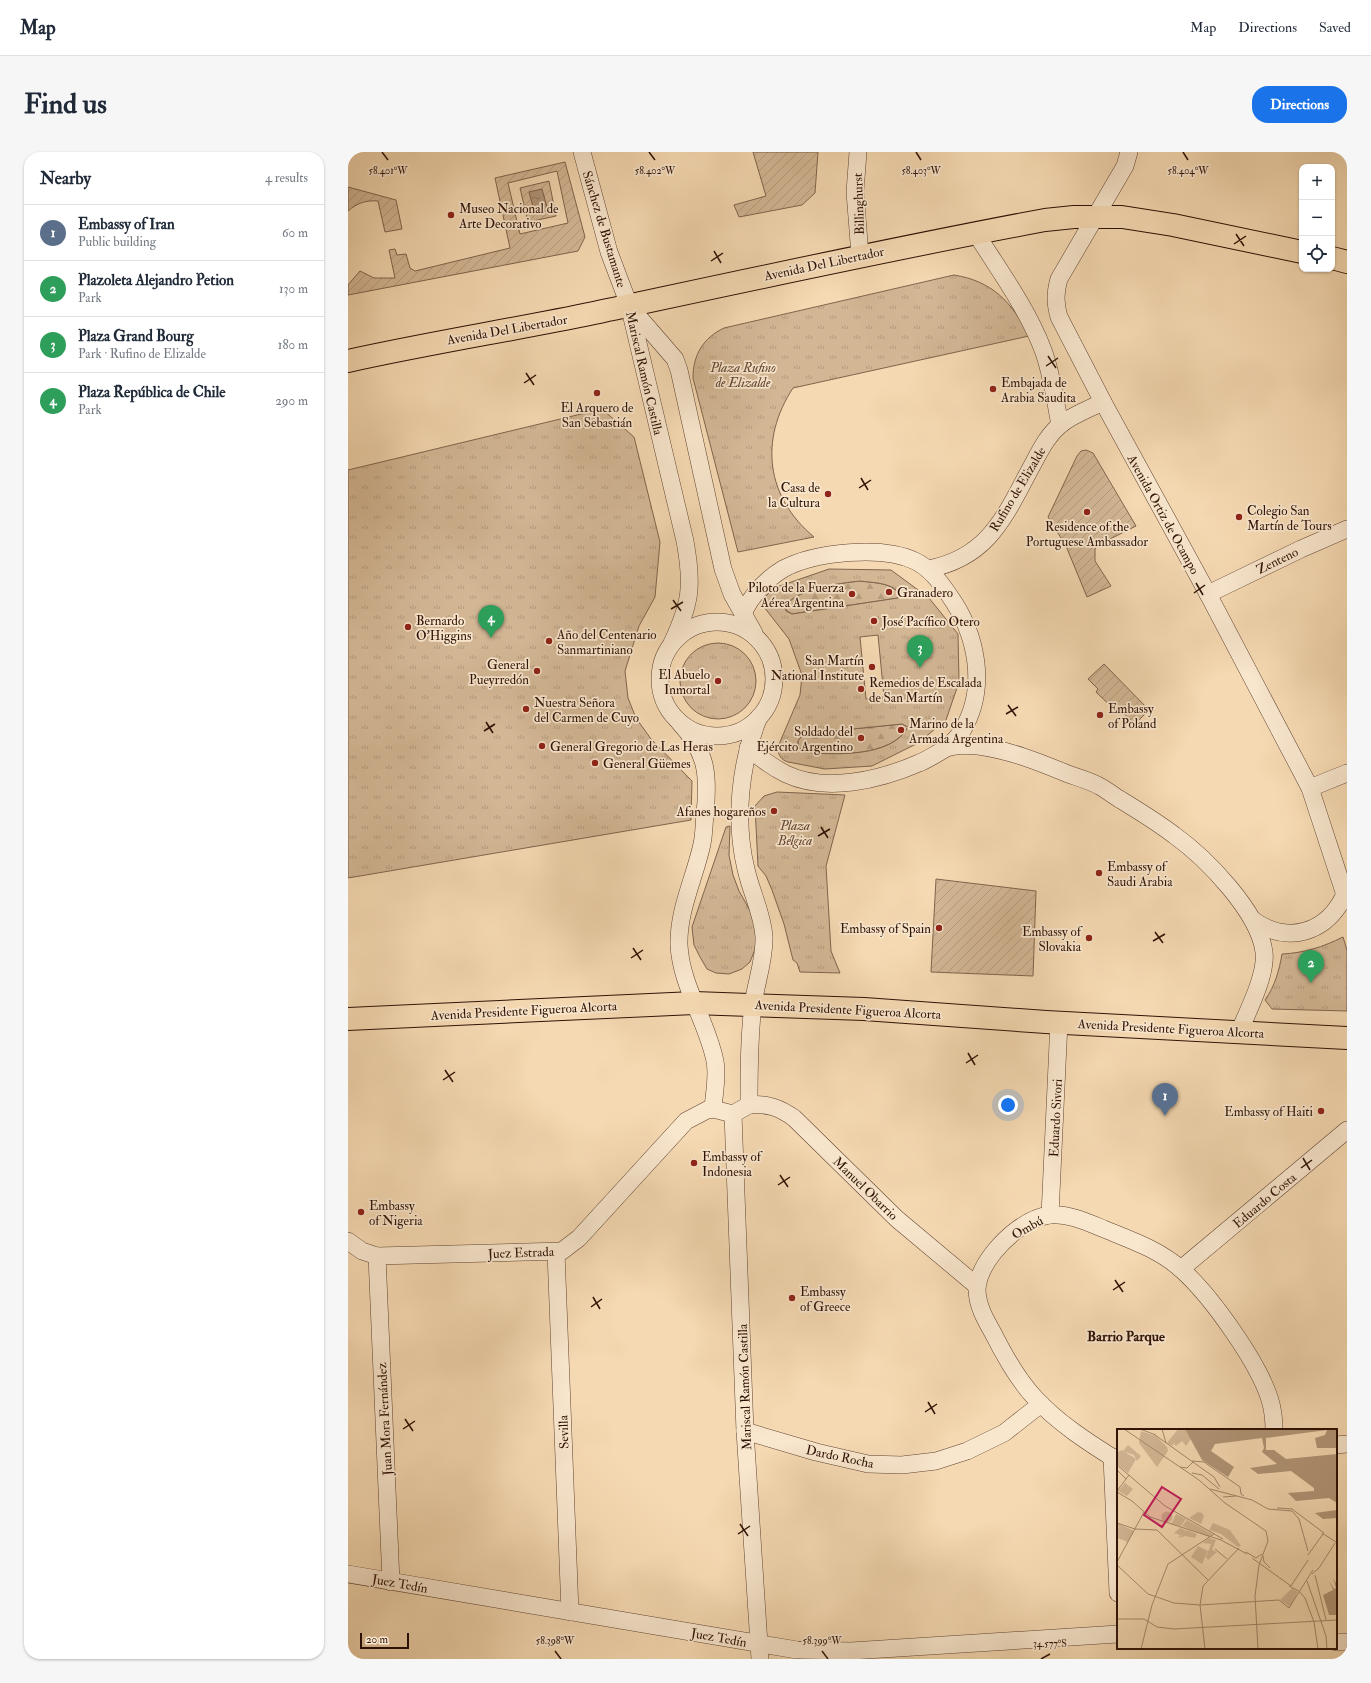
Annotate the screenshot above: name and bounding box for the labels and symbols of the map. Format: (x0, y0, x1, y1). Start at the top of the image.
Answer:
text: 58.401°W (369, 165, 408, 177)
text: 58.402°W (635, 165, 676, 177)
text: 58.403°W (901, 165, 941, 177)
text: 58.404°W (1168, 165, 1209, 177)
street label: Sánchez de Bustamante (579, 169, 630, 290)
street label: Billinghurst (850, 173, 868, 235)
place label: Museo Nacional de Arte Decorativo (458, 201, 559, 232)
marker: Museo Nacional de Arte Decorativo (446, 210, 456, 220)
street label: Avenida Del Libertador (762, 243, 886, 285)
street label: Mariscal Ramón Castilla (622, 310, 666, 437)
street label: Avenida Del Libertador (445, 311, 569, 349)
park label: Plaza Rufino de Elizalde (709, 360, 776, 391)
place label: Embajada de Arabia Saudita (1000, 375, 1077, 406)
marker: Embajada de Arabia Saudita (988, 384, 998, 394)
marker: El Arquero de San Sebastián (592, 388, 602, 398)
place label: El Arquero de San Sebastián (560, 400, 634, 431)
street label: Rufino de Elizalde (986, 444, 1050, 535)
street label: Avenida Ortiz de Ocampo (1122, 451, 1203, 578)
place label: Casa de la Cultura (768, 480, 821, 511)
marker: Casa de la Cultura (823, 489, 833, 499)
place label: Colegio San Martín de Tours (1247, 503, 1332, 534)
marker: Residence of the Portuguese Ambassador (1082, 507, 1092, 517)
marker: Colegio San Martín de Tours (1234, 512, 1244, 522)
place label: Residence of the Portuguese Ambassador (1026, 519, 1148, 550)
street label: Zenteno (1254, 544, 1301, 578)
place label: Piloto de la Fuerza Aérea Argentina (748, 580, 845, 611)
place label: Granadero (897, 585, 953, 601)
marker: Granadero (884, 587, 894, 597)
marker: Piloto de la Fuerza Aérea Argentina (847, 589, 857, 599)
pin: 4 (478, 605, 504, 638)
place label: Bernardo O'Higgins (416, 613, 472, 644)
place label: José Pacífico Otero (881, 614, 980, 630)
marker: José Pacífico Otero (869, 616, 879, 626)
marker: Bernardo O'Higgins (403, 622, 413, 632)
place label: Año del Centenario Sanmartiniano (556, 627, 657, 658)
pin: 3 (907, 635, 933, 668)
marker: Año del Centenario Sanmartiniano (544, 636, 554, 646)
place label: San Martín National Institute (771, 653, 865, 684)
place label: General Pueyrredón (469, 657, 530, 689)
marker: San Martín National Institute (867, 662, 877, 672)
marker: General Pueyrredón (532, 666, 542, 676)
place label: El Abuelo Inmortal (658, 667, 711, 698)
place label: Remedios de Escalada de San Martín (869, 675, 982, 706)
marker: El Abuelo Inmortal (713, 676, 723, 686)
marker: Remedios de Escalada de San Martín (856, 684, 866, 694)
place label: Nuestra Señora del Carmen de Cuyo (534, 695, 639, 727)
place label: Embassy of Poland (1108, 701, 1157, 732)
marker: Nuestra Señora del Carmen de Cuyo (521, 704, 531, 714)
marker: Embassy of Poland (1095, 710, 1105, 720)
place label: Marino de la Armada Argentina (908, 716, 1004, 747)
place label: Soldado del Ejército Argentino (757, 724, 854, 755)
marker: Marino de la Armada Argentina (896, 725, 906, 735)
marker: Soldado del Ejército Argentino (856, 733, 866, 743)
place label: General Gregorio de Las Heras (550, 739, 713, 755)
marker: General Gregorio de Las Heras (537, 741, 547, 751)
place label: General Güemes (603, 756, 691, 772)
marker: General Güemes (590, 758, 600, 768)
place label: Afanes hogareños (675, 804, 767, 820)
marker: Afanes hogareños (769, 806, 779, 816)
park label: Plaza Bélgica (777, 818, 812, 849)
place label: Embassy of Saudi Arabia (1107, 859, 1173, 890)
marker: Embassy of Saudi Arabia (1094, 868, 1104, 878)
place label: Embassy of Spain (840, 921, 931, 938)
marker: Embassy of Spain (934, 923, 944, 933)
place label: Embassy of Slovakia (1022, 924, 1083, 955)
marker: Embassy of Slovakia (1084, 933, 1094, 943)
pin: 2 (1298, 950, 1324, 983)
street label: Avenida Presidente Figueroa Alcorta (753, 997, 942, 1023)
street label: Avenida Presidente Figueroa Alcorta (429, 998, 618, 1024)
street label: Avenida Presidente Figueroa Alcorta (1076, 1016, 1265, 1042)
street label: Eduardo Sivori (1046, 1078, 1066, 1158)
pin: 1 (1152, 1083, 1178, 1116)
your location (998, 1095, 1018, 1115)
place label: Embassy of Haiti (1224, 1104, 1314, 1121)
marker: Embassy of Haiti (1316, 1106, 1326, 1116)
place label: Embassy of Indonesia (702, 1149, 763, 1180)
street label: Manuel Obarrio (829, 1154, 901, 1224)
marker: Embassy of Indonesia (689, 1158, 699, 1168)
street label: Eduardo Costa (1230, 1169, 1300, 1232)
place label: Embassy of Nigeria (369, 1198, 423, 1229)
marker: Embassy of Nigeria (356, 1207, 366, 1217)
street label: Ombú (1009, 1213, 1046, 1243)
street label: Juez Estrada (487, 1244, 555, 1262)
place label: Embassy of Greece (800, 1284, 851, 1315)
marker: Embassy of Greece (787, 1293, 797, 1303)
street label: Mariscal Ramón Castilla (735, 1323, 755, 1451)
district label: Barrio Parque (1087, 1328, 1165, 1346)
street label: Juan Mora Fernández (374, 1361, 396, 1477)
street label: Sevilla (555, 1414, 573, 1449)
inset map (1117, 1429, 1337, 1649)
street label: Dardo Rocha (804, 1442, 876, 1472)
street label: Juez Tedín (370, 1571, 429, 1597)
street label: Juez Tedín (689, 1625, 748, 1651)
scale bar (360, 1631, 409, 1650)
text: 58.398°W (536, 1635, 575, 1647)
text: 58.399°W (803, 1635, 842, 1647)
text: 34.577°S (1033, 1638, 1067, 1650)

